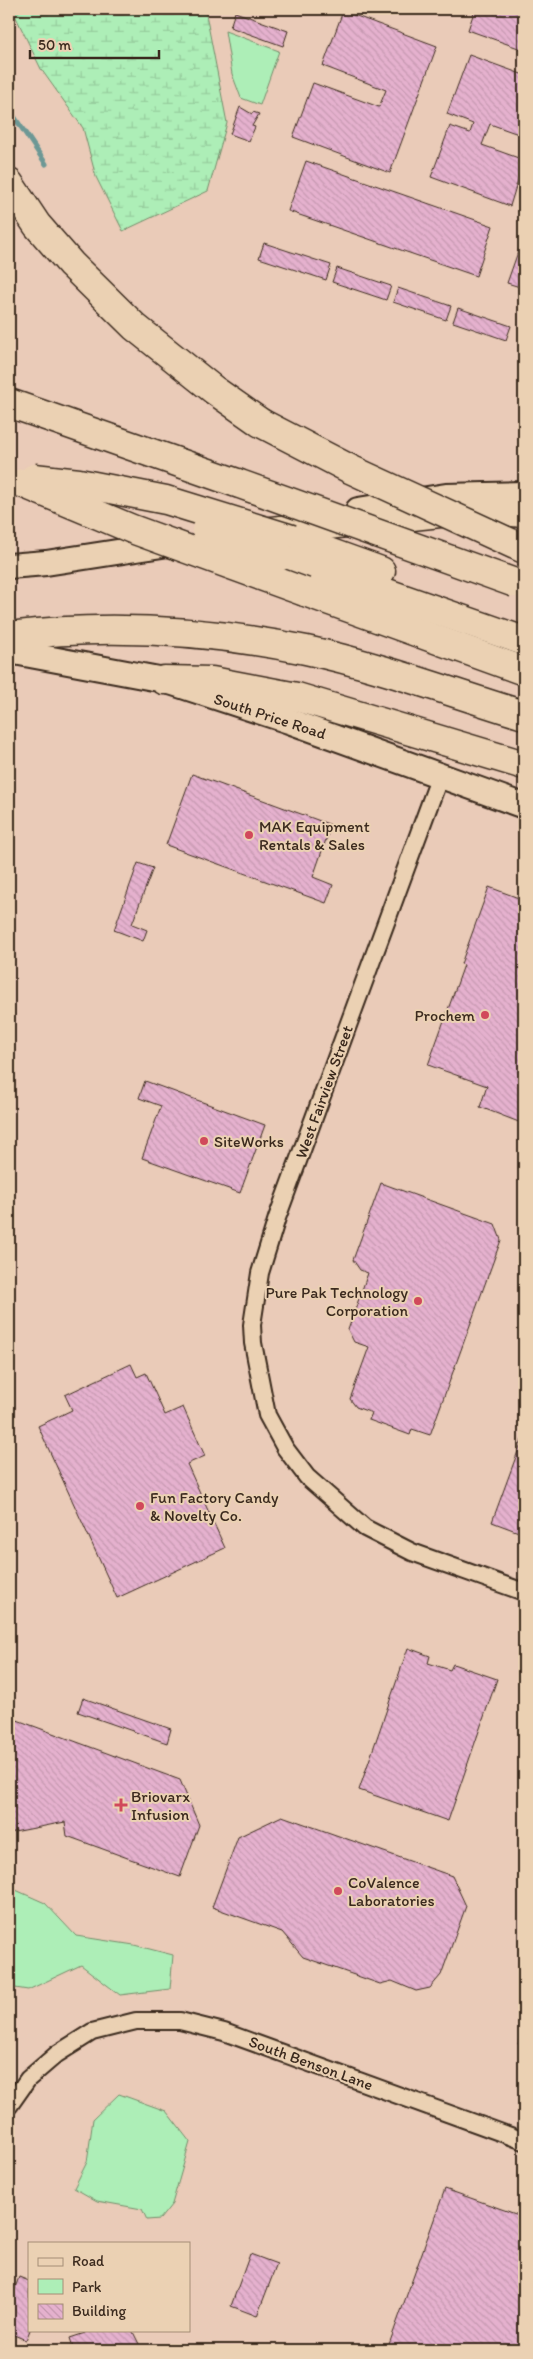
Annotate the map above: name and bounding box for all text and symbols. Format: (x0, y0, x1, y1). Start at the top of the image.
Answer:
scale bar (30, 28, 159, 60)
text: 50 m (38, 36, 71, 54)
street label: South Price Road (211, 689, 329, 743)
place label: MAK Equipment Rentals & Sales (259, 817, 370, 854)
marker: MAK Equipment Rentals & Sales (243, 829, 255, 841)
place label: Prochem (414, 1006, 476, 1025)
marker: Prochem (479, 1009, 491, 1021)
street label: West Fairview Street (291, 1023, 357, 1161)
place label: SiteWorks (214, 1132, 284, 1151)
marker: SiteWorks (198, 1135, 210, 1147)
place label: Pure Pak Technology Corporation (266, 1283, 408, 1320)
marker: Pure Pak Technology Corporation (412, 1295, 424, 1307)
place label: Fun Factory Candy & Novelty Co. (150, 1488, 279, 1525)
marker: Fun Factory Candy & Novelty Co. (134, 1500, 146, 1512)
place label: Briovarx Infusion (131, 1787, 190, 1824)
marker: Briovarx Infusion (115, 1799, 127, 1811)
place label: CoValence Laboratories (348, 1873, 435, 1910)
marker: CoValence Laboratories (332, 1885, 344, 1897)
street label: South Benson Lane (246, 2032, 376, 2094)
legend (28, 2242, 190, 2332)
text: Road (72, 2252, 105, 2270)
text: Park (72, 2278, 102, 2296)
text: Building (72, 2302, 126, 2320)

